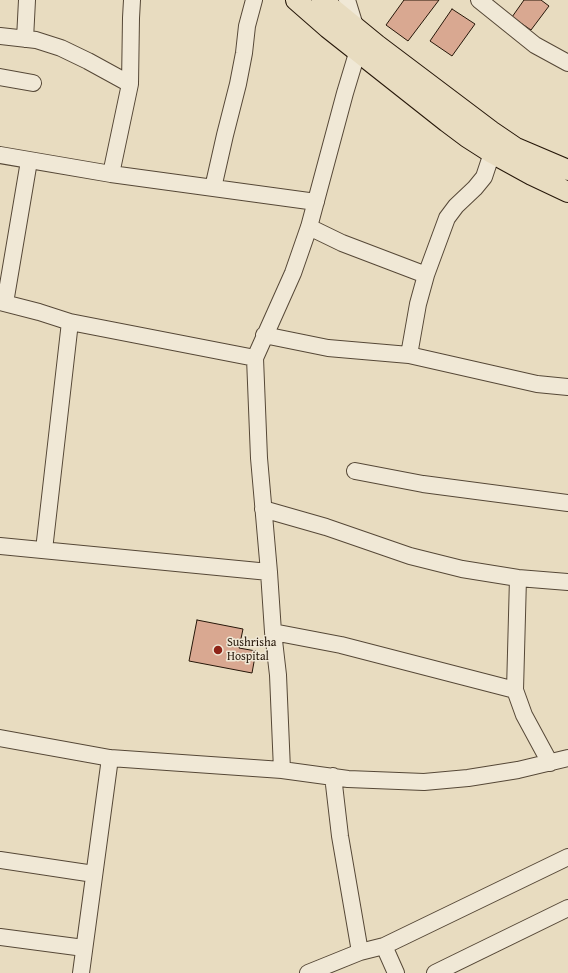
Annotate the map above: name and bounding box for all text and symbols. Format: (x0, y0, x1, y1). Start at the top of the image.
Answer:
place label: Sushrisha Hospital (227, 636, 276, 664)
marker: Sushrisha Hospital (212, 644, 224, 656)

